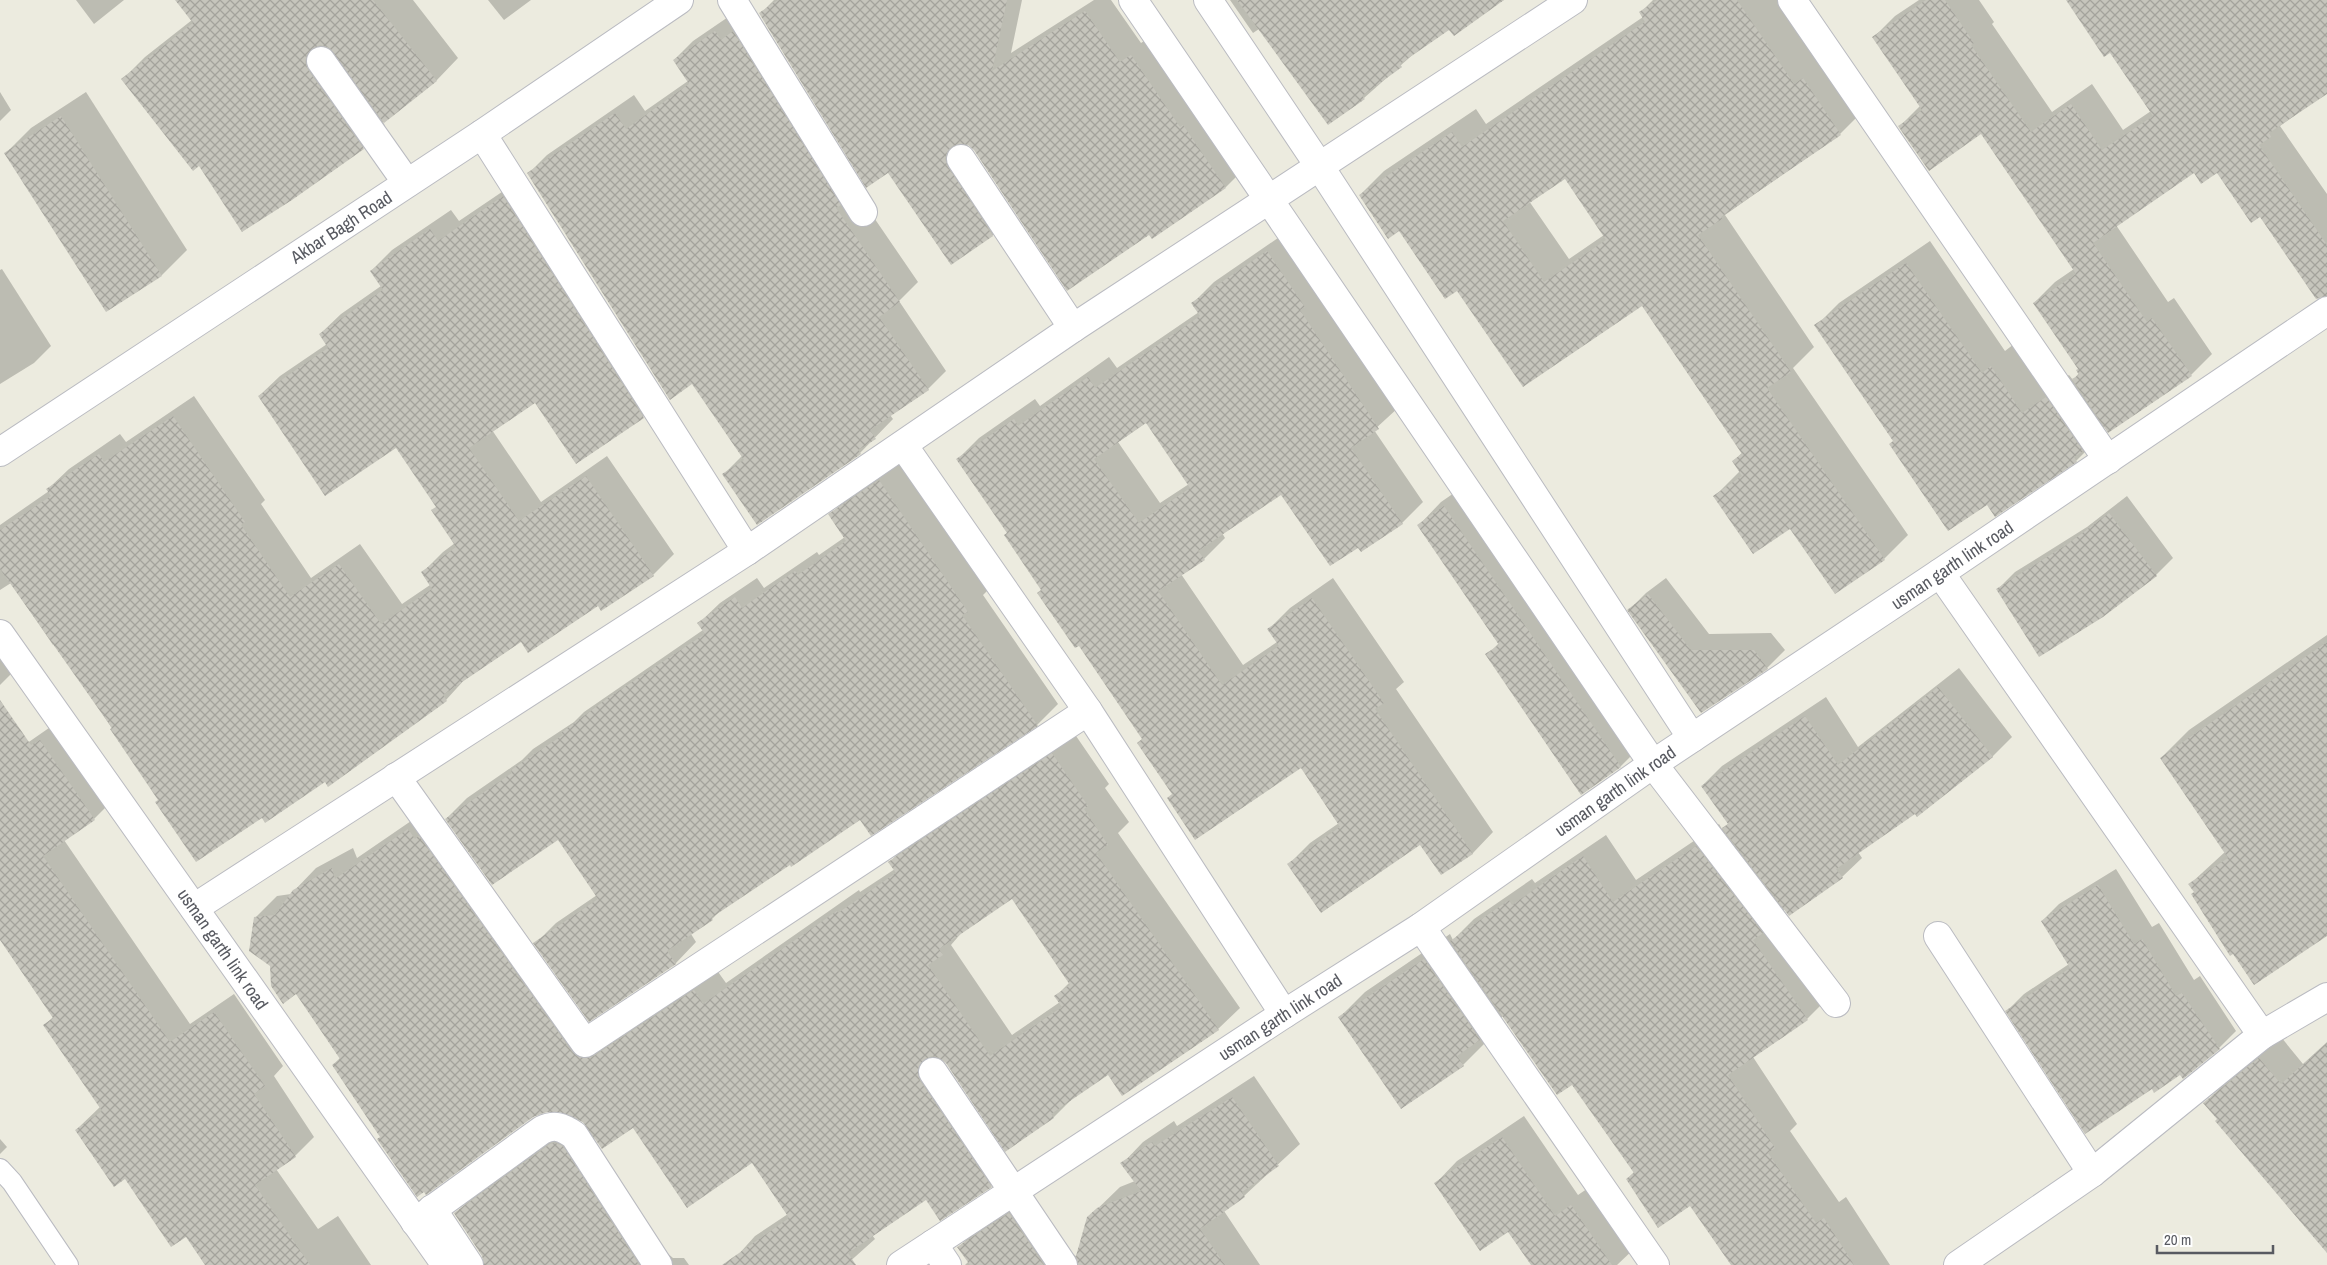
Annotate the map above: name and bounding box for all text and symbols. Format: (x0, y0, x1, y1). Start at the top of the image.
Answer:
street label: Akbar Bagh Road (284, 185, 397, 270)
street label: usman garth link road (1886, 515, 2018, 615)
street label: usman garth link road (1549, 740, 1681, 842)
street label: usman garth link road (172, 883, 274, 1015)
street label: usman garth link road (1213, 968, 1347, 1066)
scale bar (2157, 1222, 2273, 1254)
text: 20 m (2164, 1229, 2191, 1250)

